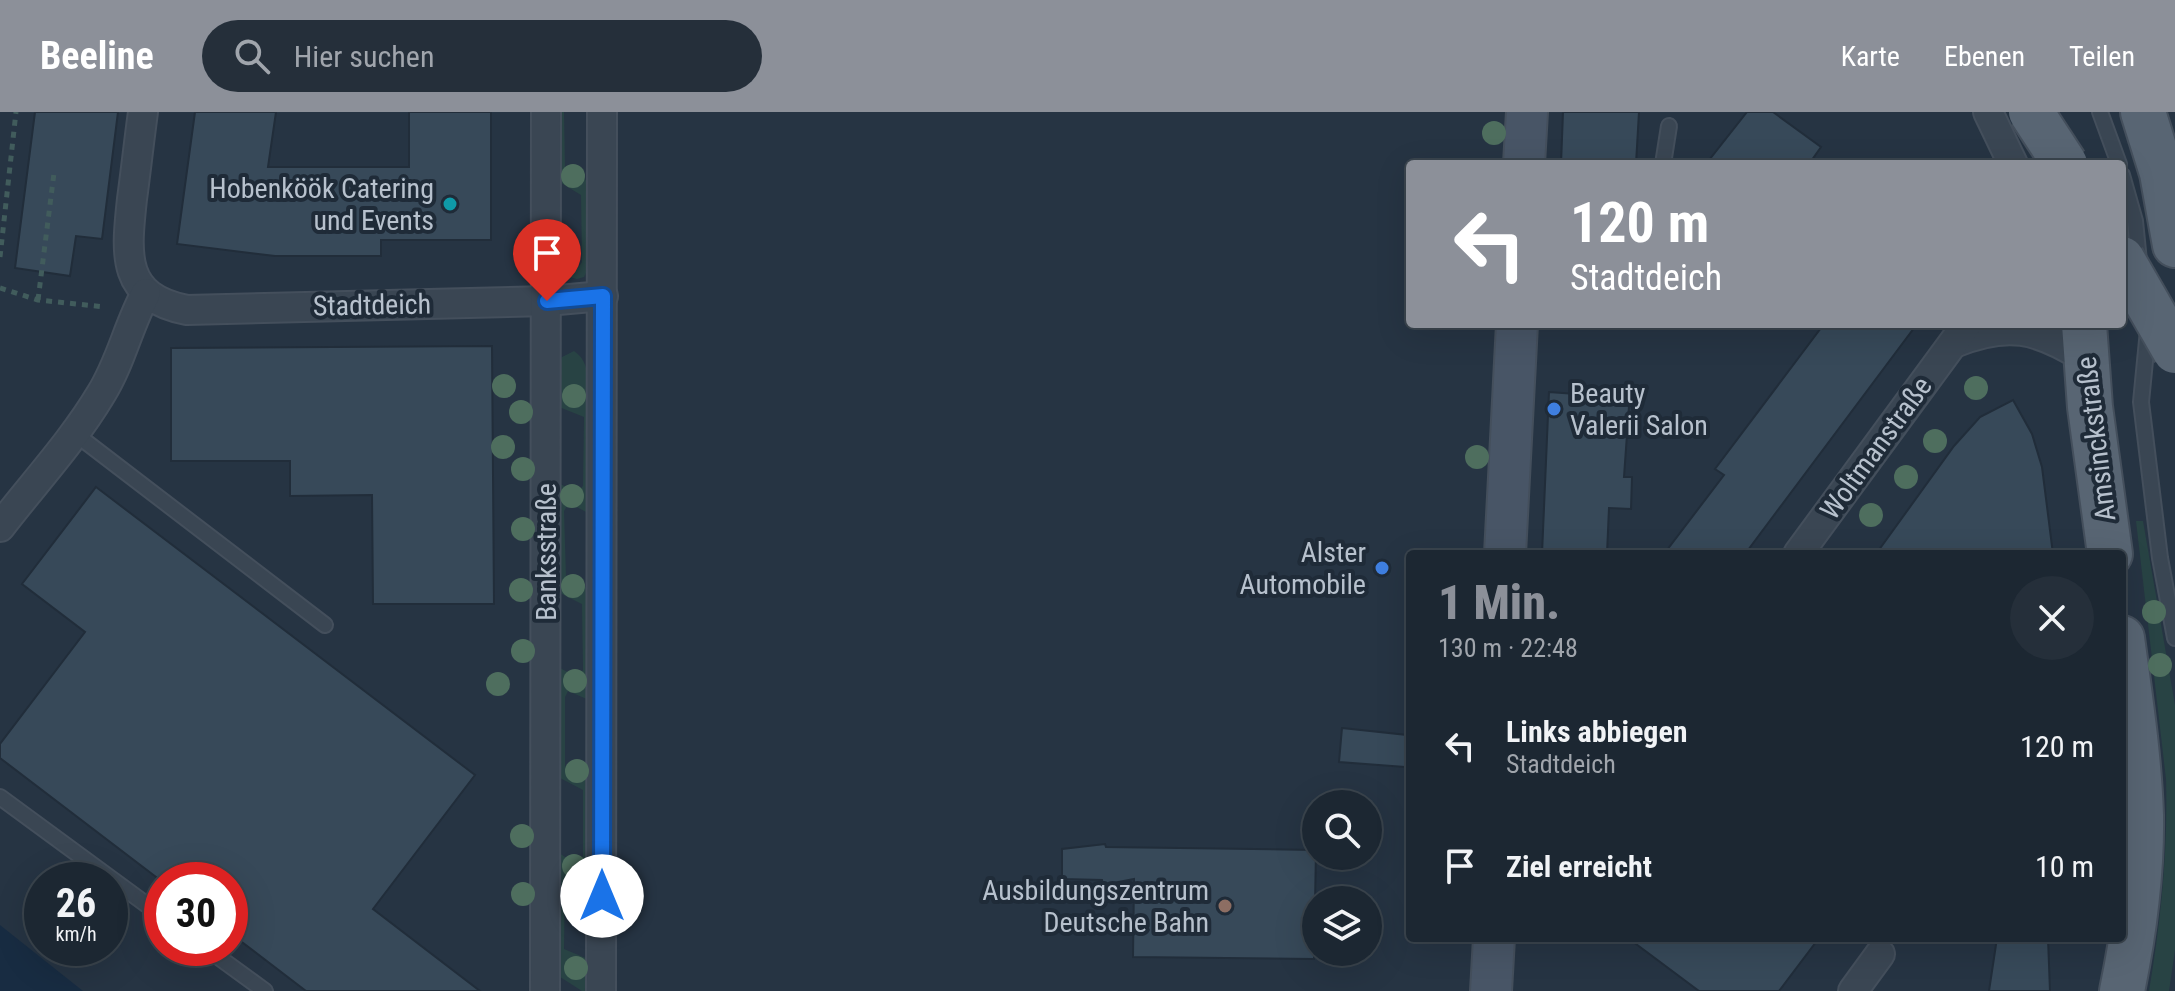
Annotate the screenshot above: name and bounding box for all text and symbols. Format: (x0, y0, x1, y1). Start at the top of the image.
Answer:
search box (202, 20, 762, 92)
text: Beeline (40, 34, 154, 78)
icon: search (230, 34, 274, 78)
text: Hier suchen (294, 39, 434, 74)
text: Karte (1841, 40, 1900, 73)
text: Ebenen (1944, 40, 2025, 73)
text: Teilen (2069, 40, 2135, 73)
place label: Hobenköök Catering und Events (209, 172, 434, 237)
text: 120 m (1570, 190, 1709, 256)
icon: left (1438, 192, 1542, 296)
marker: Hobenköök Catering und Events (441, 195, 459, 213)
pin (513, 219, 581, 301)
icon: arrive (525, 231, 569, 275)
text: Stadtdeich (1570, 257, 1722, 299)
street label: Stadtdeich (313, 287, 431, 323)
street label: Amsinckstraße (2070, 355, 2122, 523)
street label: Woltmanstraße (1813, 370, 1939, 526)
place label: Beauty Valerii Salon (1570, 377, 1708, 442)
marker: Beauty Valerii Salon (1545, 400, 1563, 418)
street label: Banksstraße (530, 483, 563, 621)
place label: Alster Automobile (1239, 536, 1366, 601)
marker: Alster Automobile (1373, 559, 1391, 577)
text: 1 Min. (1438, 574, 1560, 631)
button: close (2010, 576, 2094, 660)
text: 130 m · 22:48 (1438, 633, 1578, 663)
text: Links abbiegen (1506, 714, 1688, 749)
icon: left (1438, 724, 1482, 768)
text: 120 m (2020, 729, 2094, 764)
text: Stadtdeich (1506, 749, 1616, 779)
map controls (1302, 790, 1382, 966)
button: search (1302, 790, 1382, 870)
icon: arrive (1438, 844, 1482, 888)
text: Ziel erreicht (1506, 849, 1652, 884)
text: 10 m (2035, 849, 2094, 884)
position arrow (560, 854, 644, 938)
speed limit sign: 30 (144, 862, 248, 966)
place label: Ausbildungszentrum Deutsche Bahn (982, 874, 1209, 939)
text: 26 (56, 880, 96, 927)
button: layers (1302, 886, 1382, 966)
marker: Ausbildungszentrum Deutsche Bahn (1216, 897, 1234, 915)
text: km/h (55, 922, 97, 946)

